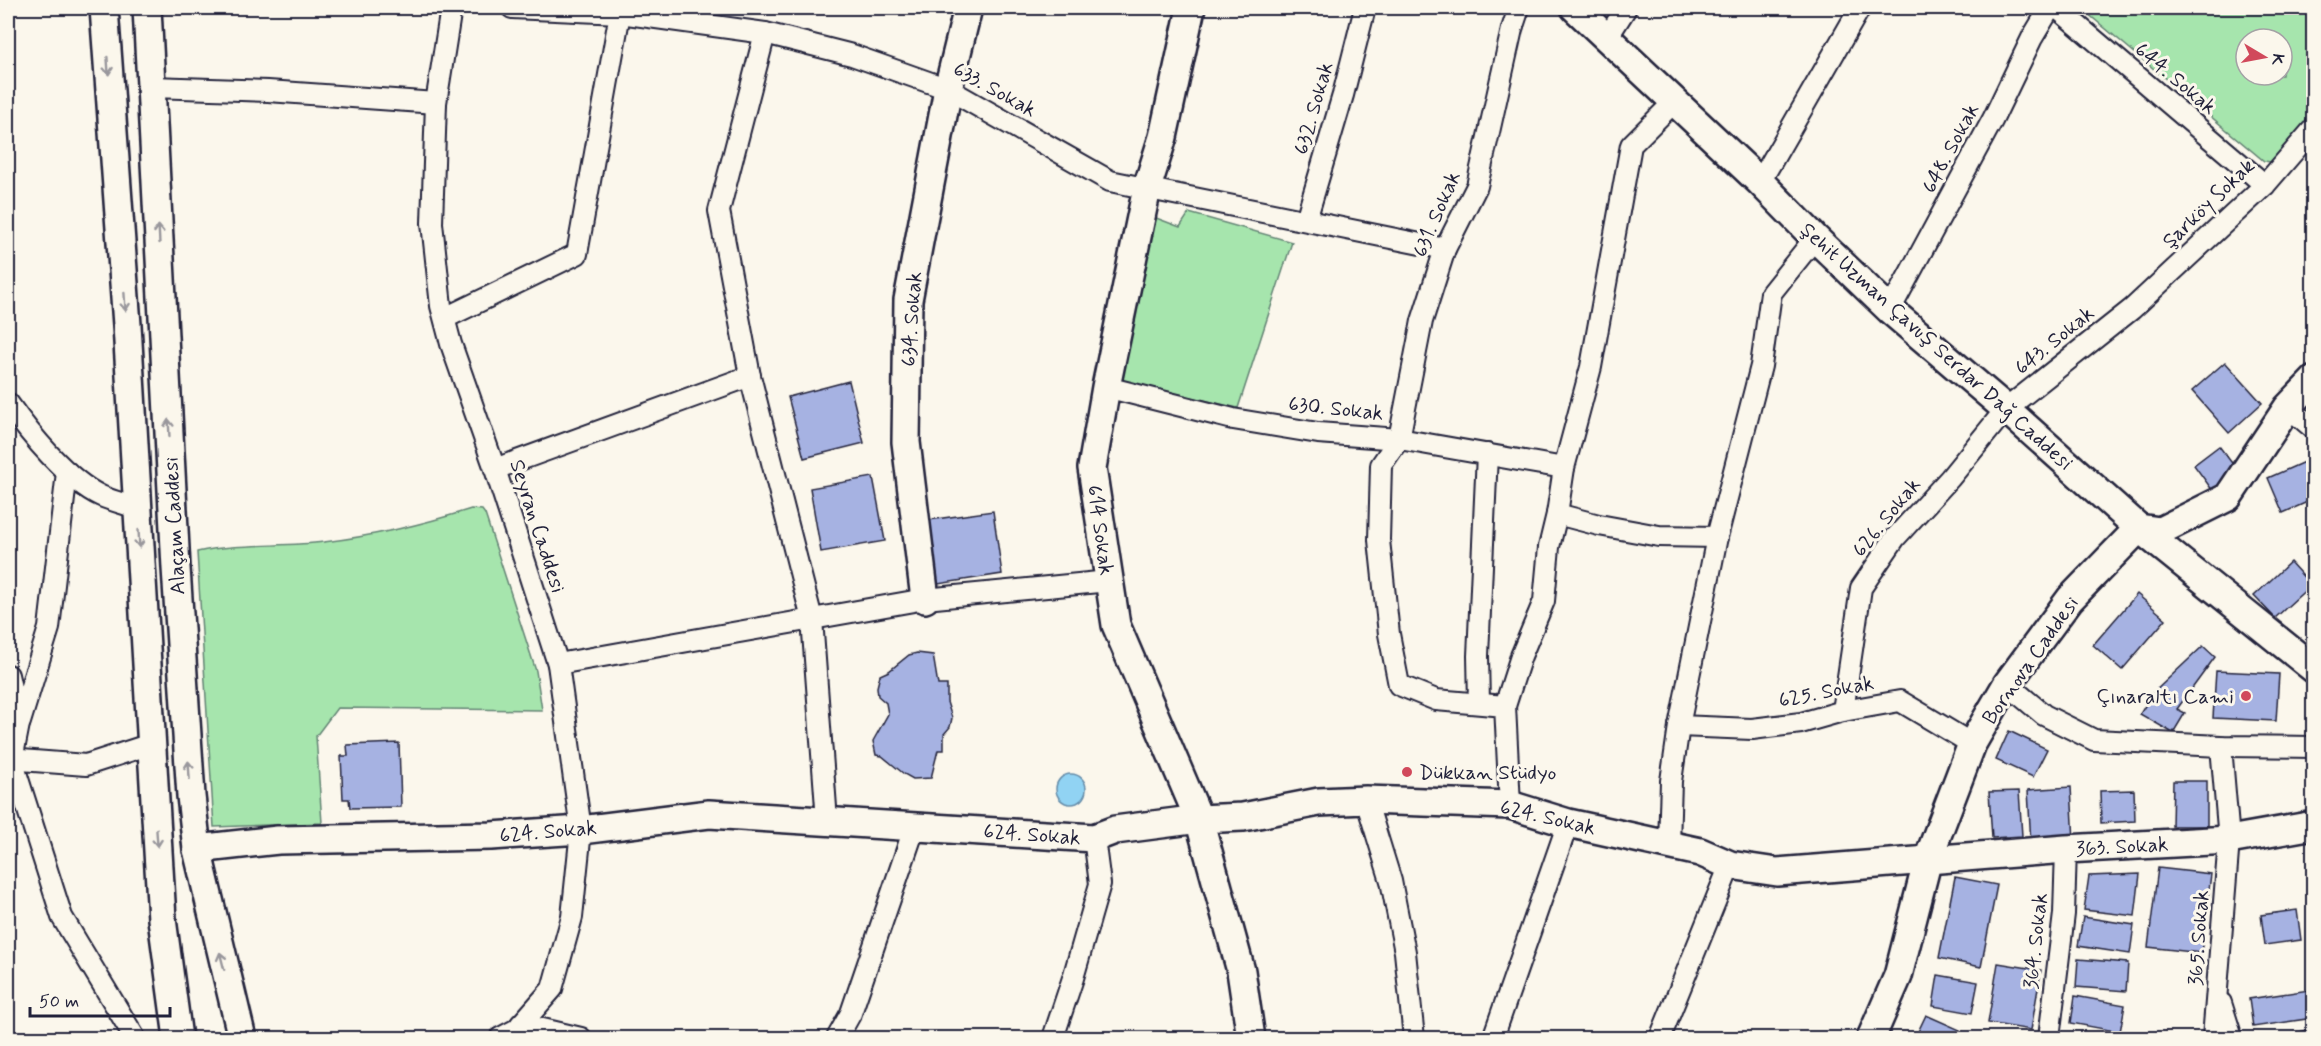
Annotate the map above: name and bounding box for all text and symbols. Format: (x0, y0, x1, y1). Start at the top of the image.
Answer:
north arrow (2234, 27, 2294, 87)
street label: 644. Sokak (2128, 36, 2222, 121)
text: K (2266, 52, 2289, 67)
one-way arrow (103, 55, 114, 75)
street label: 633. Sokak (948, 55, 1041, 124)
street label: 632. Sokak (1287, 59, 1341, 158)
street label: 648. Sokak (1916, 99, 1986, 198)
street label: Şarköy Sokak (2156, 152, 2261, 255)
street label: 631. Sokak (1406, 167, 1468, 262)
street label: Şehit Uzman Çavuş Serdar Dağ Caddesi (1794, 216, 2079, 477)
one-way arrow (153, 224, 164, 244)
street label: 634. Sokak (895, 271, 929, 368)
one-way arrow (120, 292, 131, 312)
street label: 643. Sokak (2009, 300, 2100, 382)
street label: 630. Sokak (1287, 390, 1385, 428)
one-way arrow (163, 419, 174, 439)
street label: Alaçam Caddesi (157, 456, 193, 596)
street label: Seyran Caddesi (502, 456, 572, 597)
street label: 626. Sokak (1846, 472, 1928, 563)
street label: 614 Sokak (1080, 483, 1120, 577)
one-way arrow (133, 528, 144, 548)
street label: Bornova Caddesi (1976, 591, 2086, 730)
street label: 625. Sokak (1776, 669, 1876, 715)
place label: Çınaraltı Cami (2096, 683, 2234, 711)
marker: Çınaraltı Cami (2239, 689, 2253, 703)
place label: Dükkan Stüdyo (1419, 759, 1557, 787)
one-way arrow (184, 760, 195, 780)
marker: Dükkan Stüdyo (1400, 765, 1414, 779)
street label: 624. Sokak (1497, 793, 1598, 843)
street label: 624. Sokak (498, 814, 598, 850)
street label: 624. Sokak (982, 818, 1081, 852)
one-way arrow (151, 828, 162, 848)
street label: 363. Sokak (2075, 831, 2169, 863)
street label: 365. Sokak (2182, 889, 2216, 987)
street label: 364. Sokak (2017, 892, 2055, 991)
one-way arrow (216, 952, 227, 971)
scale bar (30, 980, 170, 1018)
text: 50 m (39, 990, 79, 1014)

